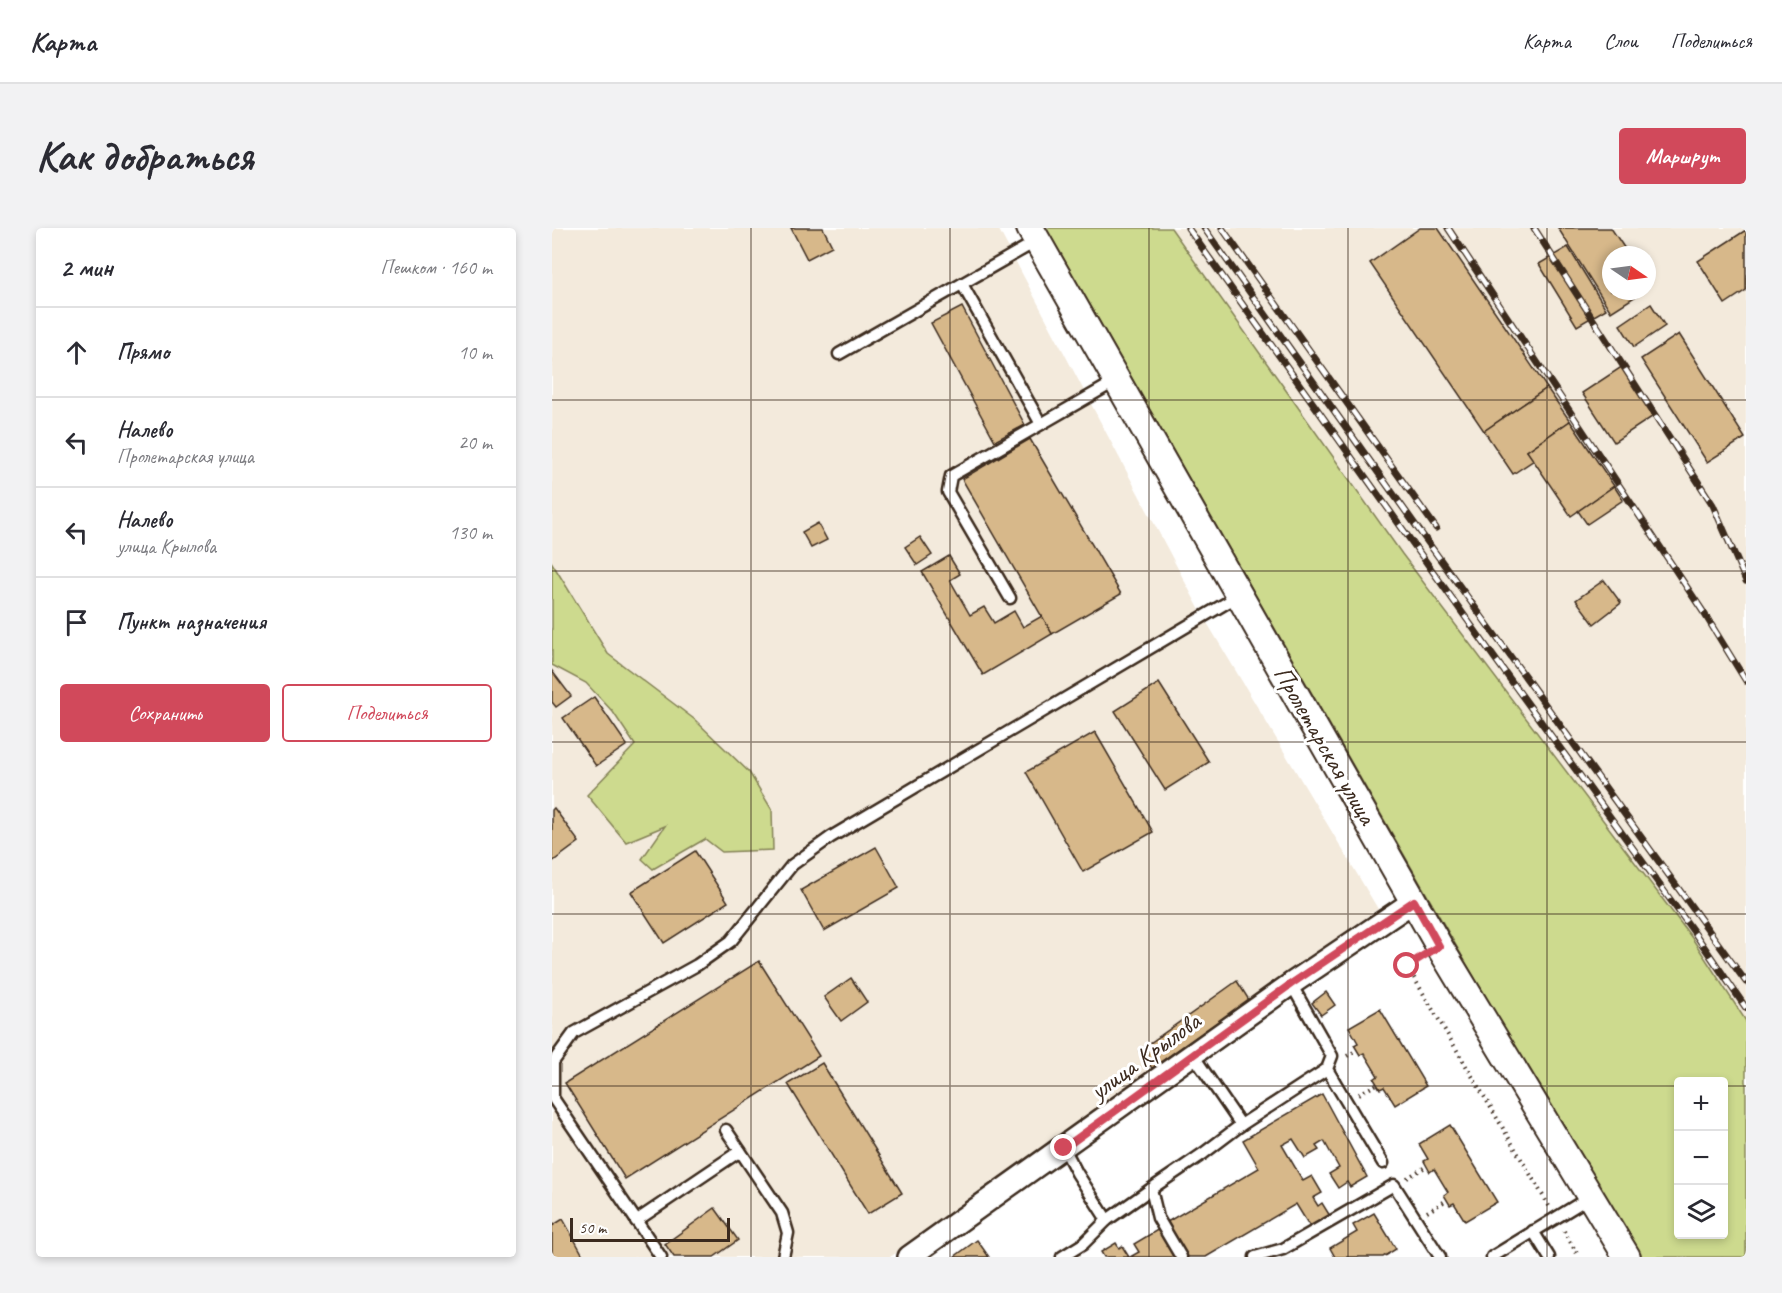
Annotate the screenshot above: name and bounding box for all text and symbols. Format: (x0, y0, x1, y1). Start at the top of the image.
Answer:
text: Карта (30, 24, 97, 59)
text: Карта (1523, 28, 1571, 54)
text: Слои (1604, 28, 1638, 54)
text: Поделиться (1671, 28, 1752, 54)
button: Маршрут (1619, 128, 1746, 184)
text: Как добраться (36, 130, 253, 183)
north arrow (1602, 246, 1656, 300)
text: 2 мин (60, 251, 113, 284)
text: Пешком · 160 m (380, 255, 492, 280)
icon: ahead (60, 336, 93, 369)
text: Прямо (117, 338, 169, 366)
text: 10 m (458, 340, 492, 365)
text: Налево (117, 416, 173, 444)
icon: left (60, 426, 93, 459)
text: 20 m (458, 430, 492, 455)
text: Пролетарская улица (117, 444, 254, 469)
text: Налево (117, 506, 173, 534)
icon: left (60, 516, 93, 549)
text: 130 m (449, 520, 492, 545)
text: улица Крылова (117, 534, 216, 559)
icon: arrive (60, 606, 93, 639)
text: Пункт назначения (117, 608, 266, 636)
street label: Пролетарская улица (1266, 660, 1385, 832)
button: Сохранить (60, 684, 270, 742)
button: Поделиться (282, 684, 492, 742)
route start (1393, 952, 1419, 978)
street label: улица Крылова (1082, 1004, 1208, 1108)
map controls (1674, 1077, 1728, 1239)
button: + (1674, 1077, 1728, 1131)
button: − (1674, 1131, 1728, 1185)
route end (1050, 1134, 1076, 1160)
button: layers (1674, 1185, 1728, 1239)
scale bar (570, 1215, 730, 1242)
text: 50 m (579, 1218, 606, 1238)

